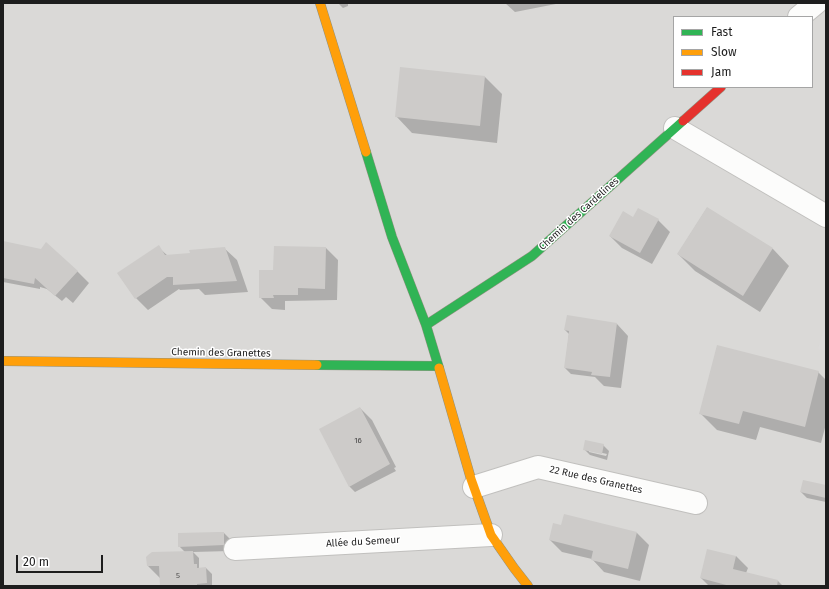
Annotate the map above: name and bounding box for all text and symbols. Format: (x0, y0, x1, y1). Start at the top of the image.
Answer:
legend (673, 16, 813, 88)
text: Fast (711, 25, 733, 39)
text: Slow (711, 45, 737, 59)
text: Jam (711, 65, 731, 79)
street label: Chemin des Cardelines (537, 175, 621, 253)
street label: Chemin des Granettes (171, 346, 271, 360)
house number: 16 (354, 436, 362, 446)
street label: 22 Rue des Granettes (548, 463, 644, 497)
street label: Allée du Semeur (326, 534, 400, 550)
scale bar (18, 547, 105, 573)
text: 20 m (23, 555, 49, 569)
house number: 5 (176, 571, 180, 581)

